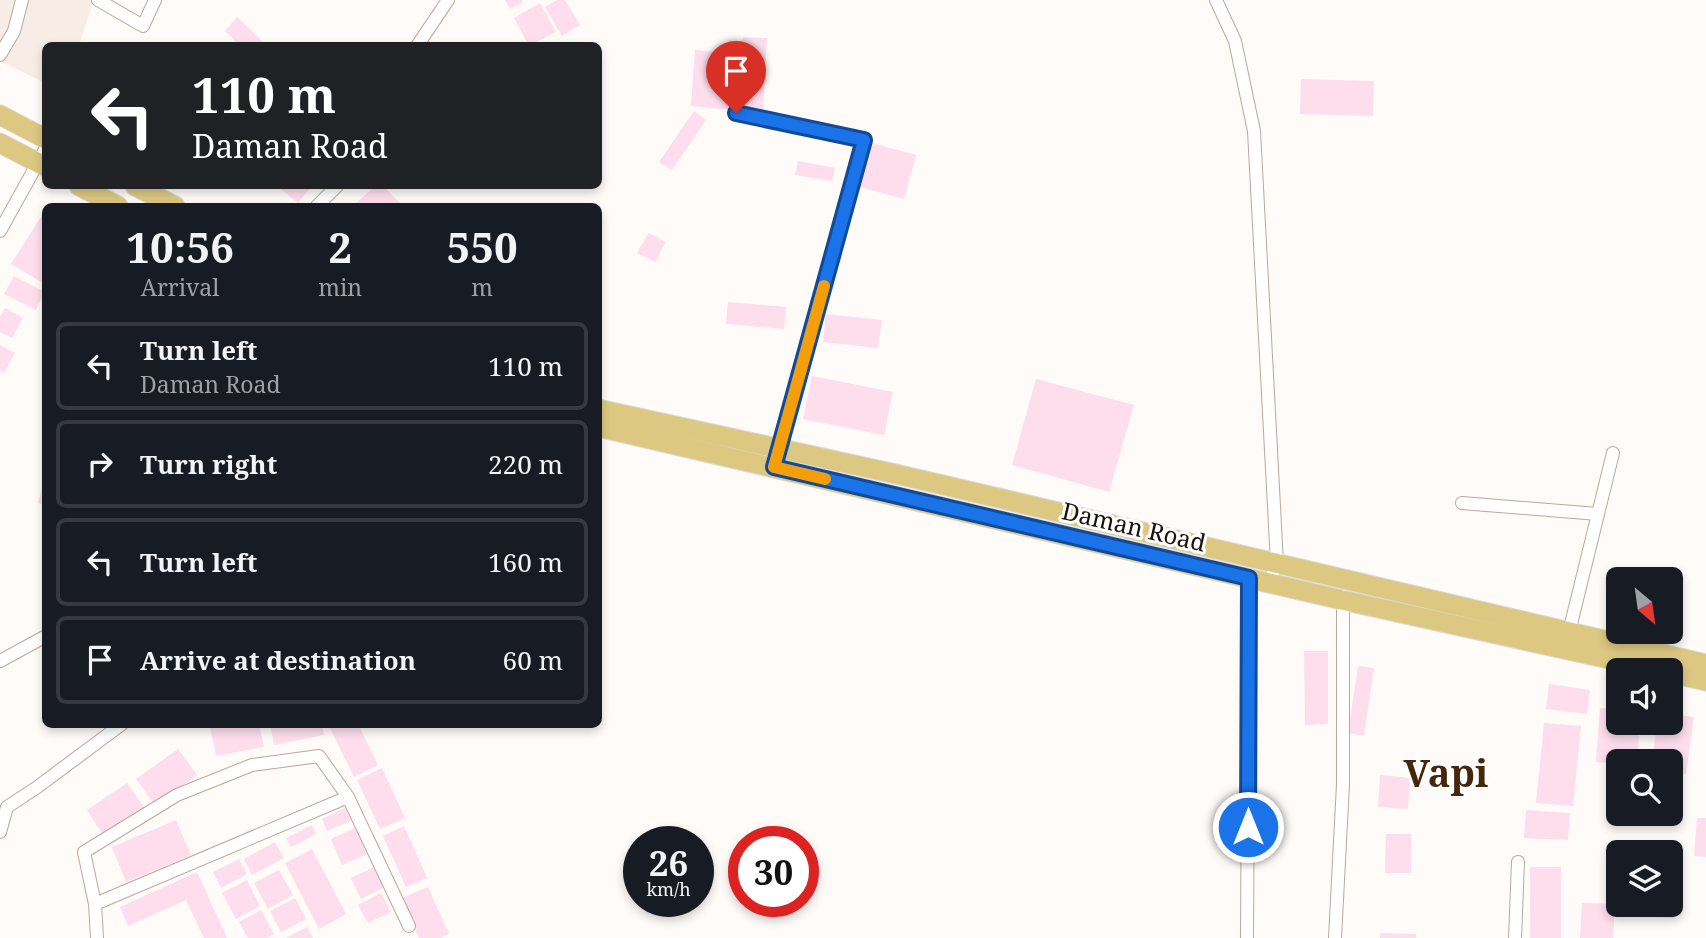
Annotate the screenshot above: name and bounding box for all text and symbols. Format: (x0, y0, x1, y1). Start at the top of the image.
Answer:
pin (706, 41, 766, 113)
icon: arrive (717, 52, 755, 90)
text: 110 m (192, 61, 336, 127)
icon: left (77, 70, 168, 161)
text: Daman Road (192, 124, 388, 167)
text: 10:56 (126, 218, 234, 275)
text: 2 (328, 218, 352, 275)
text: 550 (446, 218, 518, 275)
text: Arrival (141, 271, 219, 303)
text: min (318, 271, 362, 303)
text: m (471, 271, 493, 303)
text: Turn left (140, 332, 257, 368)
icon: left (81, 347, 119, 385)
text: 110 m (488, 348, 563, 384)
text: Daman Road (140, 368, 281, 400)
icon: right (81, 445, 119, 483)
text: Turn right (140, 446, 277, 482)
text: 220 m (488, 446, 563, 482)
street label: Daman Road (1059, 493, 1209, 559)
icon: left (81, 543, 119, 581)
text: Turn left (140, 544, 257, 580)
text: 160 m (488, 544, 563, 580)
north arrow (1606, 567, 1684, 644)
map controls (1606, 567, 1683, 917)
icon: arrive (81, 641, 119, 679)
text: Arrive at destination (140, 642, 416, 678)
text: 60 m (503, 642, 563, 678)
button: sound (1606, 658, 1683, 735)
district label: Vapi (1404, 746, 1488, 798)
button: search (1606, 749, 1683, 826)
position arrow (1211, 790, 1285, 864)
speed limit sign: 30 (728, 826, 819, 917)
text: 26 (649, 839, 688, 886)
button: layers (1606, 840, 1683, 917)
text: km/h (646, 877, 691, 901)

